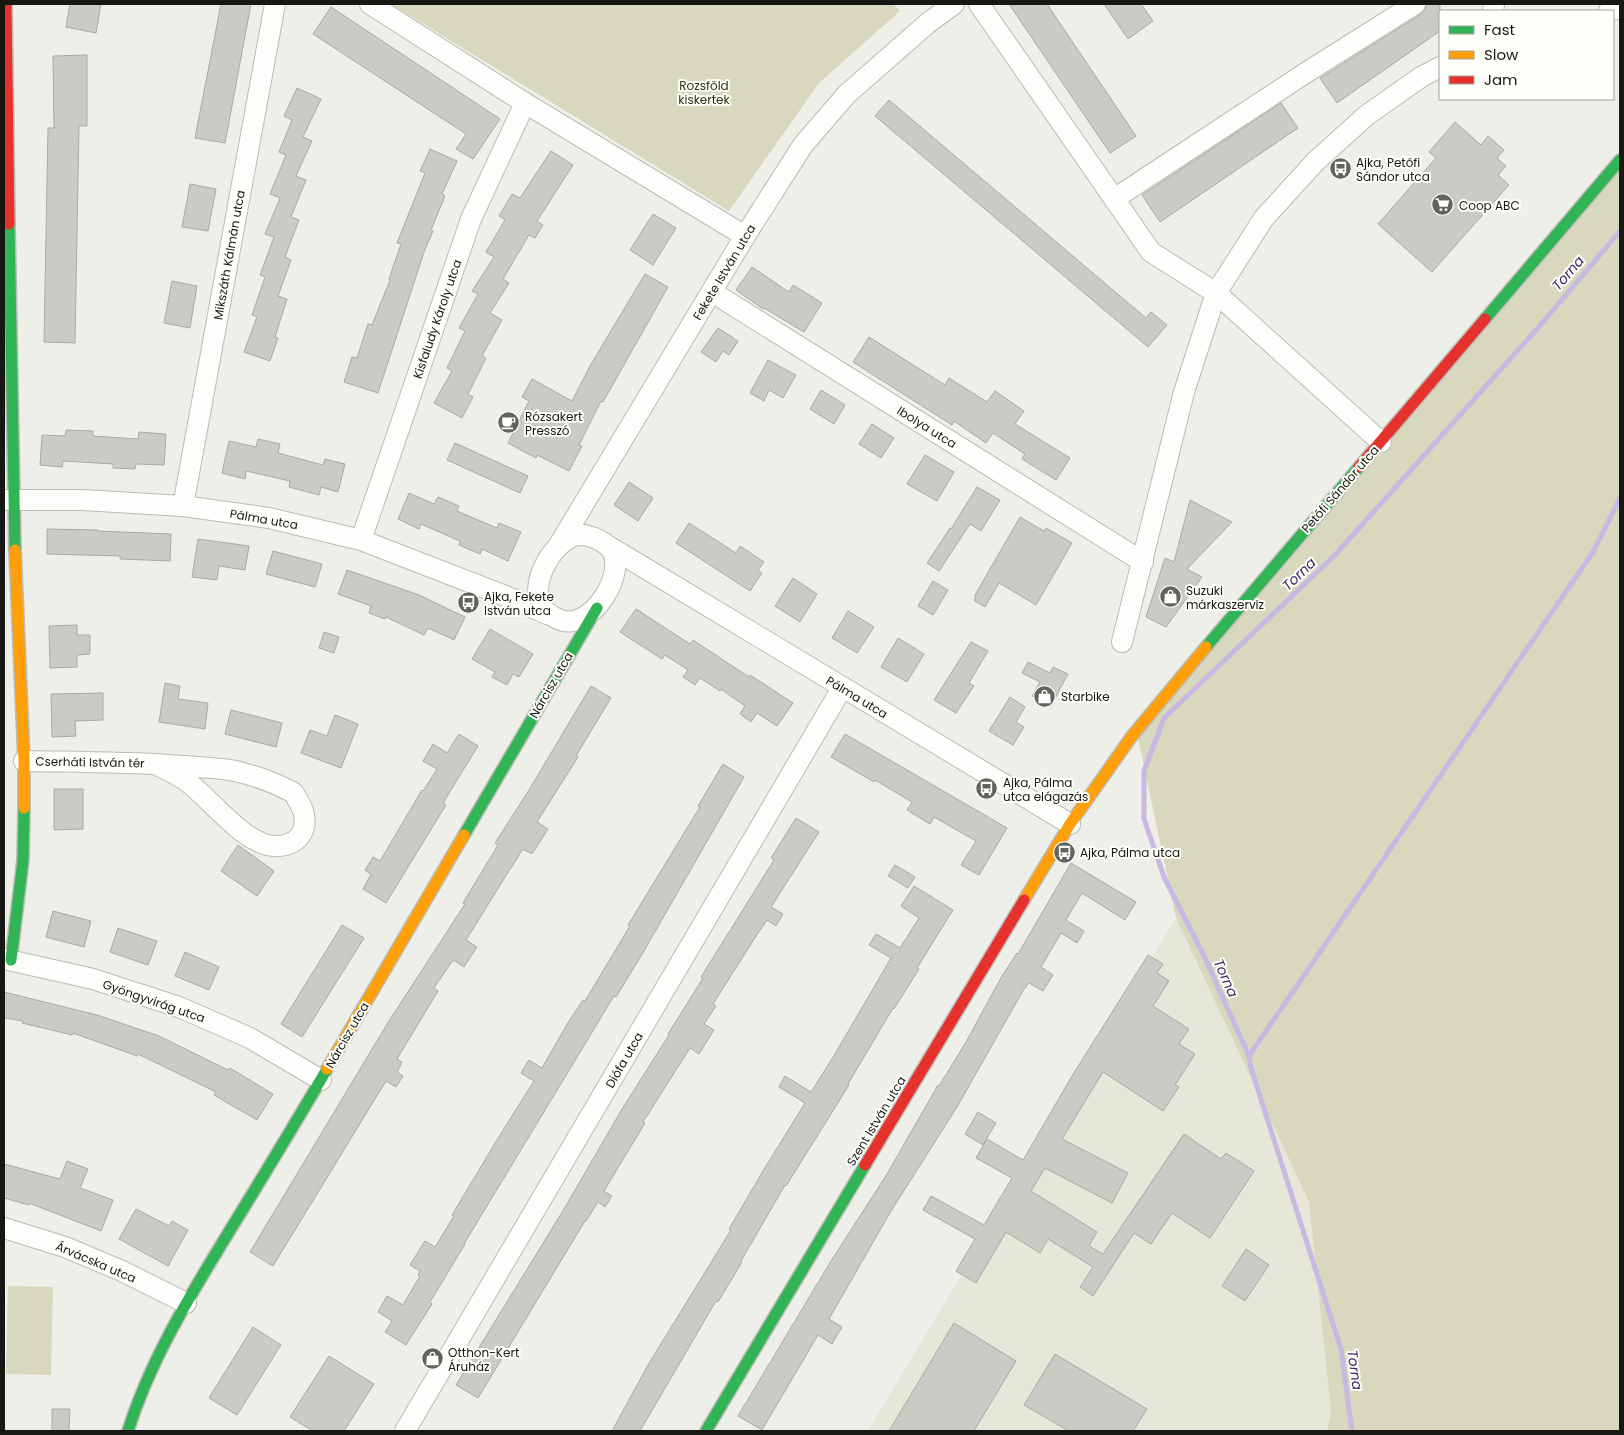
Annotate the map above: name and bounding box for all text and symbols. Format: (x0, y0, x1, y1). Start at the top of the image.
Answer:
legend (1439, 10, 1614, 100)
text: Fast (1484, 19, 1515, 40)
text: Slow (1484, 44, 1519, 65)
text: Jam (1484, 69, 1518, 90)
park label: Rozsföld kiskertek (678, 77, 731, 108)
place label: Ajka, Petőfi Sándor utca (1356, 154, 1430, 185)
bus stop icon: Ajka, Petőfi Sándor utca (1328, 157, 1352, 181)
street label: Mikszáth Kálmán utca (209, 189, 249, 321)
supermarket icon: Coop ABC (1431, 193, 1455, 217)
place label: Coop ABC (1459, 197, 1520, 214)
street label: Fekete István utca (689, 221, 759, 323)
water label: Torna (1547, 251, 1589, 295)
street label: Kisfaludy Károly utca (409, 257, 465, 381)
street label: Ibolya utca (894, 402, 960, 452)
place label: Rózsakert Presszó (525, 408, 582, 439)
cafe icon: Rózsakert Presszó (497, 411, 521, 435)
street label: Petőfi Sándor utca (1297, 442, 1383, 536)
street label: Pálma utca (228, 505, 300, 533)
water label: Torna (1278, 552, 1321, 595)
place label: Suzuki márkaszerviz (1186, 582, 1264, 613)
shop icon: Suzuki márkaszerviz (1158, 585, 1182, 609)
place label: Ajka, Fekete István utca (484, 588, 554, 619)
bus stop icon: Ajka, Fekete István utca (456, 591, 480, 615)
street label: Nárcisz utca (525, 649, 577, 721)
street label: Pálma utca (823, 672, 891, 722)
shop icon: Starbike (1033, 684, 1057, 708)
place label: Starbike (1061, 688, 1110, 705)
street label: Cserháti István tér (35, 753, 145, 771)
place label: Ajka, Pálma utca elágazás (1003, 774, 1088, 805)
bus stop icon: Ajka, Pálma utca elágazás (975, 777, 999, 801)
bus stop icon: Ajka, Pálma utca (1052, 840, 1076, 864)
place label: Ajka, Pálma utca (1080, 844, 1180, 861)
water label: Torna (1209, 956, 1244, 1001)
street label: Gyöngyvirág utca (100, 975, 208, 1027)
street label: Nárcisz utca (321, 999, 373, 1071)
street label: Diófa utca (601, 1029, 647, 1091)
street label: Szent István utca (842, 1073, 910, 1169)
street label: Árvácska utca (53, 1237, 139, 1287)
place label: Otthon-Kert Áruház (448, 1344, 519, 1375)
shop icon: Otthon-Kert Áruház (420, 1347, 444, 1371)
water label: Torna (1342, 1349, 1368, 1392)

